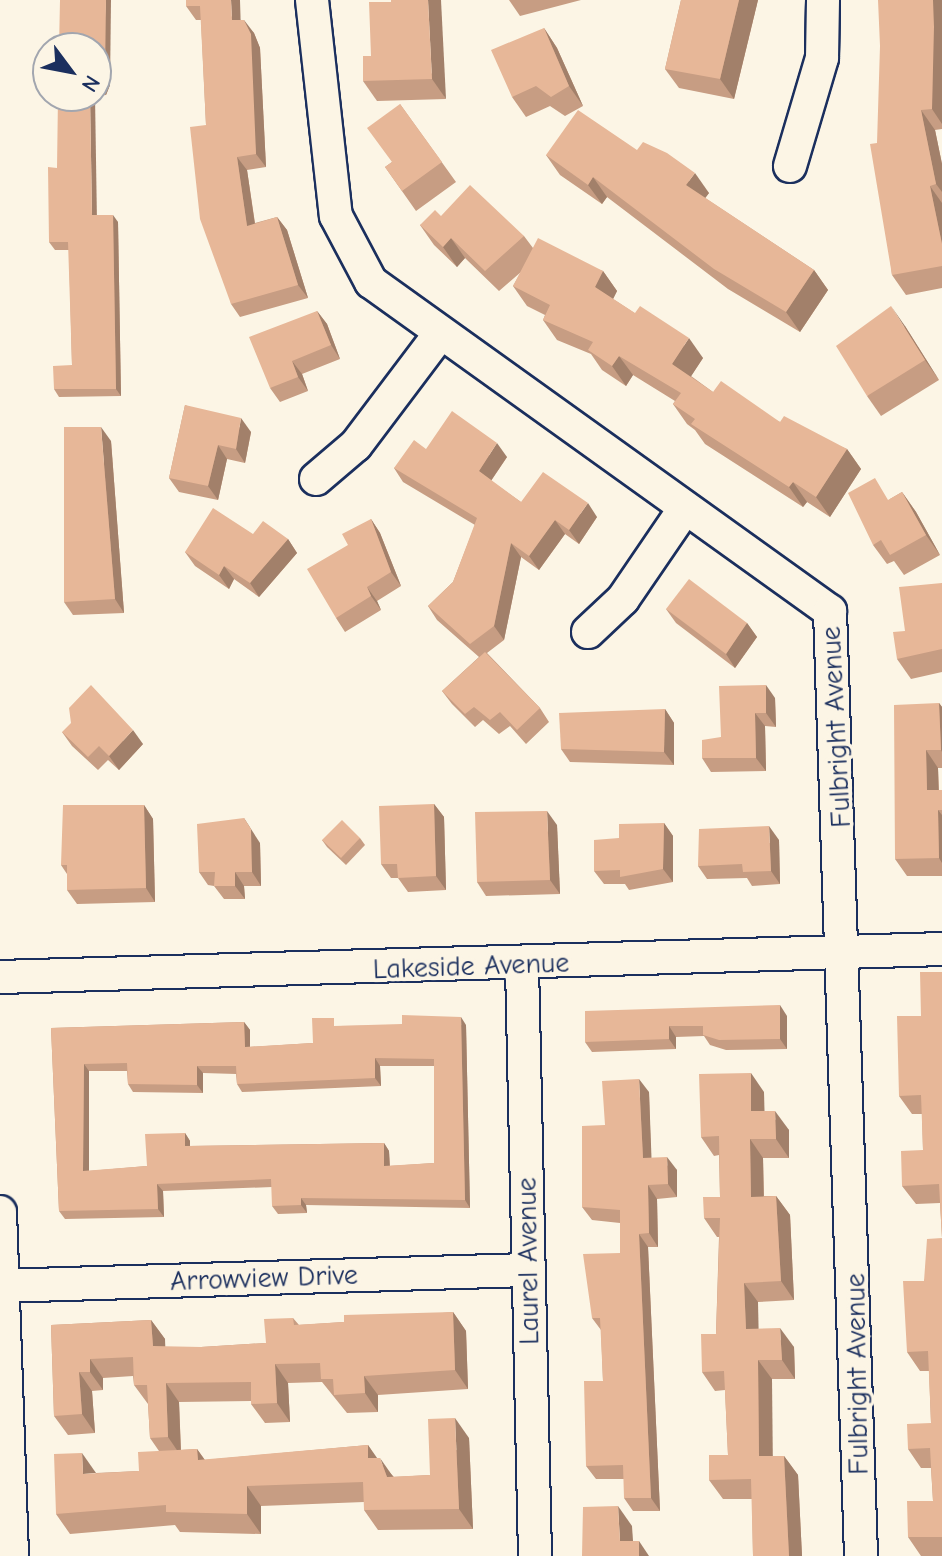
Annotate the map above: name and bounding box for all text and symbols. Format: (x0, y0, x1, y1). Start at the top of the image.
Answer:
north arrow (32, 32, 112, 112)
text: N (76, 71, 105, 97)
street label: Fulbright Avenue (814, 626, 858, 828)
street label: Lakeside Avenue (372, 946, 570, 986)
street label: Laurel Avenue (510, 1177, 546, 1345)
street label: Arrowview Drive (170, 1258, 358, 1298)
street label: Fulbright Avenue (838, 1273, 876, 1475)

